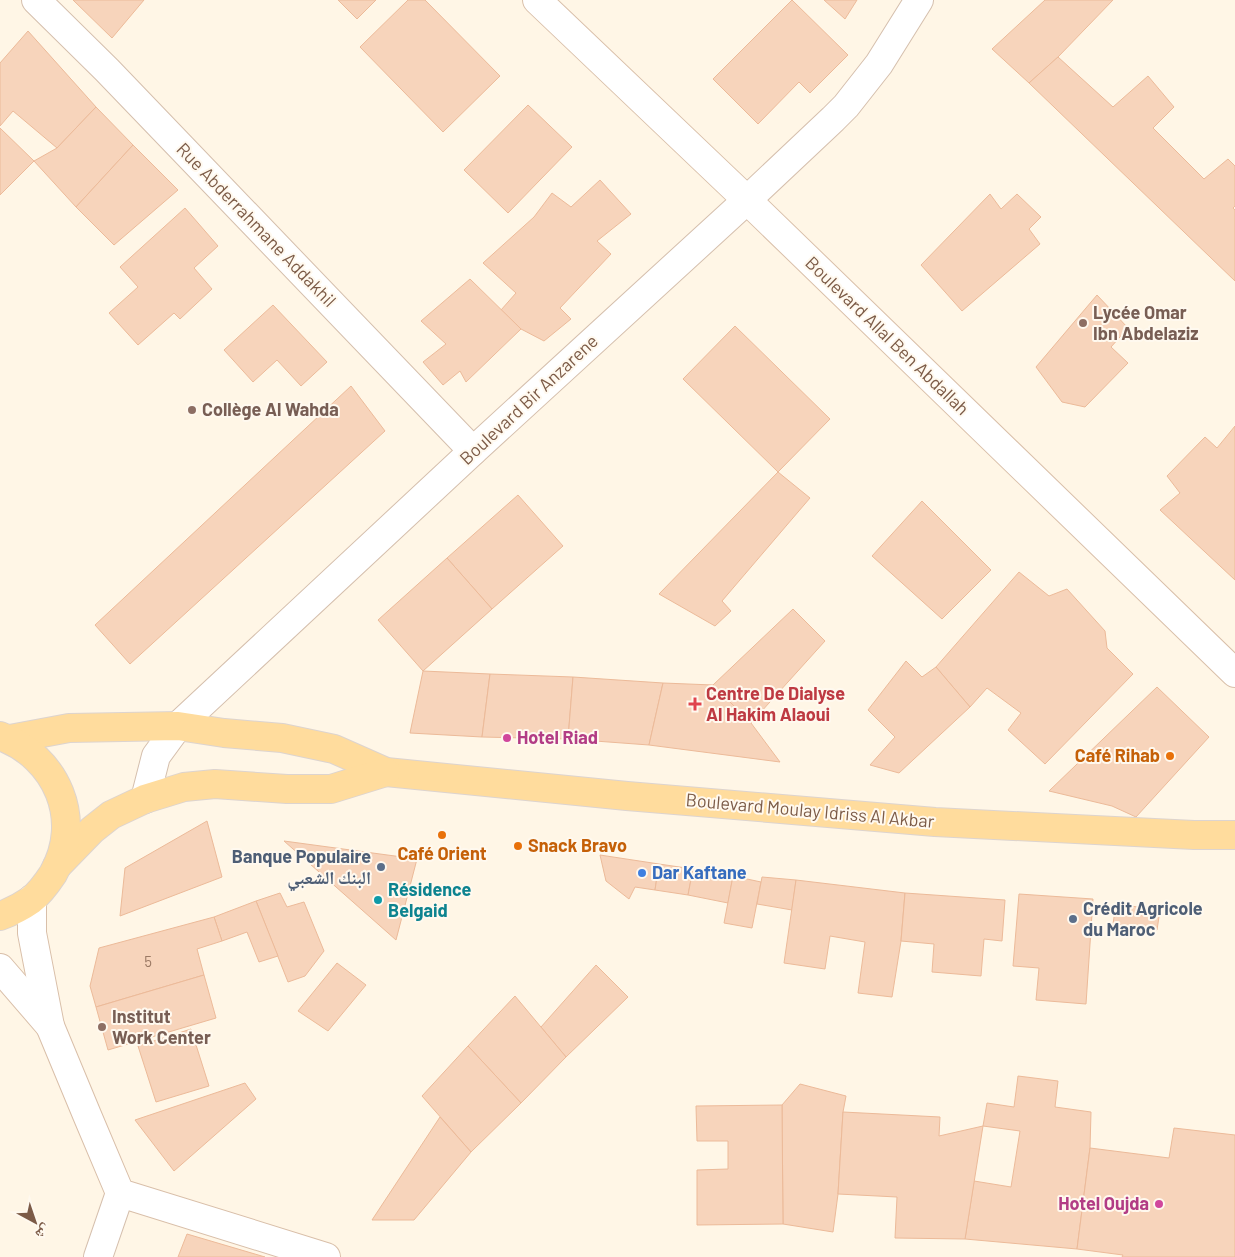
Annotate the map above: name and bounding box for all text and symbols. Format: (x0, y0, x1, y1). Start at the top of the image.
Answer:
street label: Rue Abderrahmane Addakhil (172, 138, 341, 311)
street label: Boulevard Allal Ben Abdallah (801, 251, 974, 419)
place label: Lycée Omar Ibn Abdelaziz (1093, 301, 1199, 344)
marker: Lycée Omar Ibn Abdelaziz (1077, 317, 1089, 329)
street label: Boulevard Bir Anzarene (455, 330, 602, 469)
place label: Collège Al Wahda (202, 398, 339, 420)
marker: Collège Al Wahda (186, 404, 198, 416)
place label: Centre De Dialyse Al Hakim Alaoui (706, 682, 845, 725)
marker: Centre De Dialyse Al Hakim Alaoui (688, 697, 702, 711)
place label: Hotel Riad (517, 726, 598, 748)
marker: Hotel Riad (501, 732, 513, 744)
place label: Café Rihab (1075, 744, 1160, 766)
marker: Café Rihab (1164, 750, 1176, 762)
street label: Boulevard Moulay Idriss Al Akbar (685, 788, 936, 832)
marker: Café Orient (436, 829, 448, 841)
place label: Snack Bravo (528, 834, 627, 856)
marker: Snack Bravo (512, 840, 524, 852)
place label: Café Orient (397, 842, 487, 864)
place label: Banque Populaire البنك الشعبي (232, 845, 371, 892)
marker: Banque Populaire البنك الشعبي (375, 861, 387, 873)
place label: Dar Kaftane (652, 861, 747, 883)
marker: Dar Kaftane (636, 867, 648, 879)
place label: Résidence Belgaid (388, 878, 472, 921)
marker: Résidence Belgaid (372, 894, 384, 906)
place label: Crédit Agricole du Maroc (1083, 897, 1203, 940)
marker: Crédit Agricole du Maroc (1067, 913, 1079, 925)
house number: 5 (144, 952, 152, 970)
place label: Institut Work Center (112, 1005, 211, 1048)
marker: Institut Work Center (96, 1021, 108, 1033)
place label: Hotel Oujda (1058, 1192, 1149, 1214)
north arrow (10, 1197, 60, 1247)
marker: Hotel Oujda (1153, 1198, 1165, 1210)
text: ش (32, 1220, 55, 1244)

